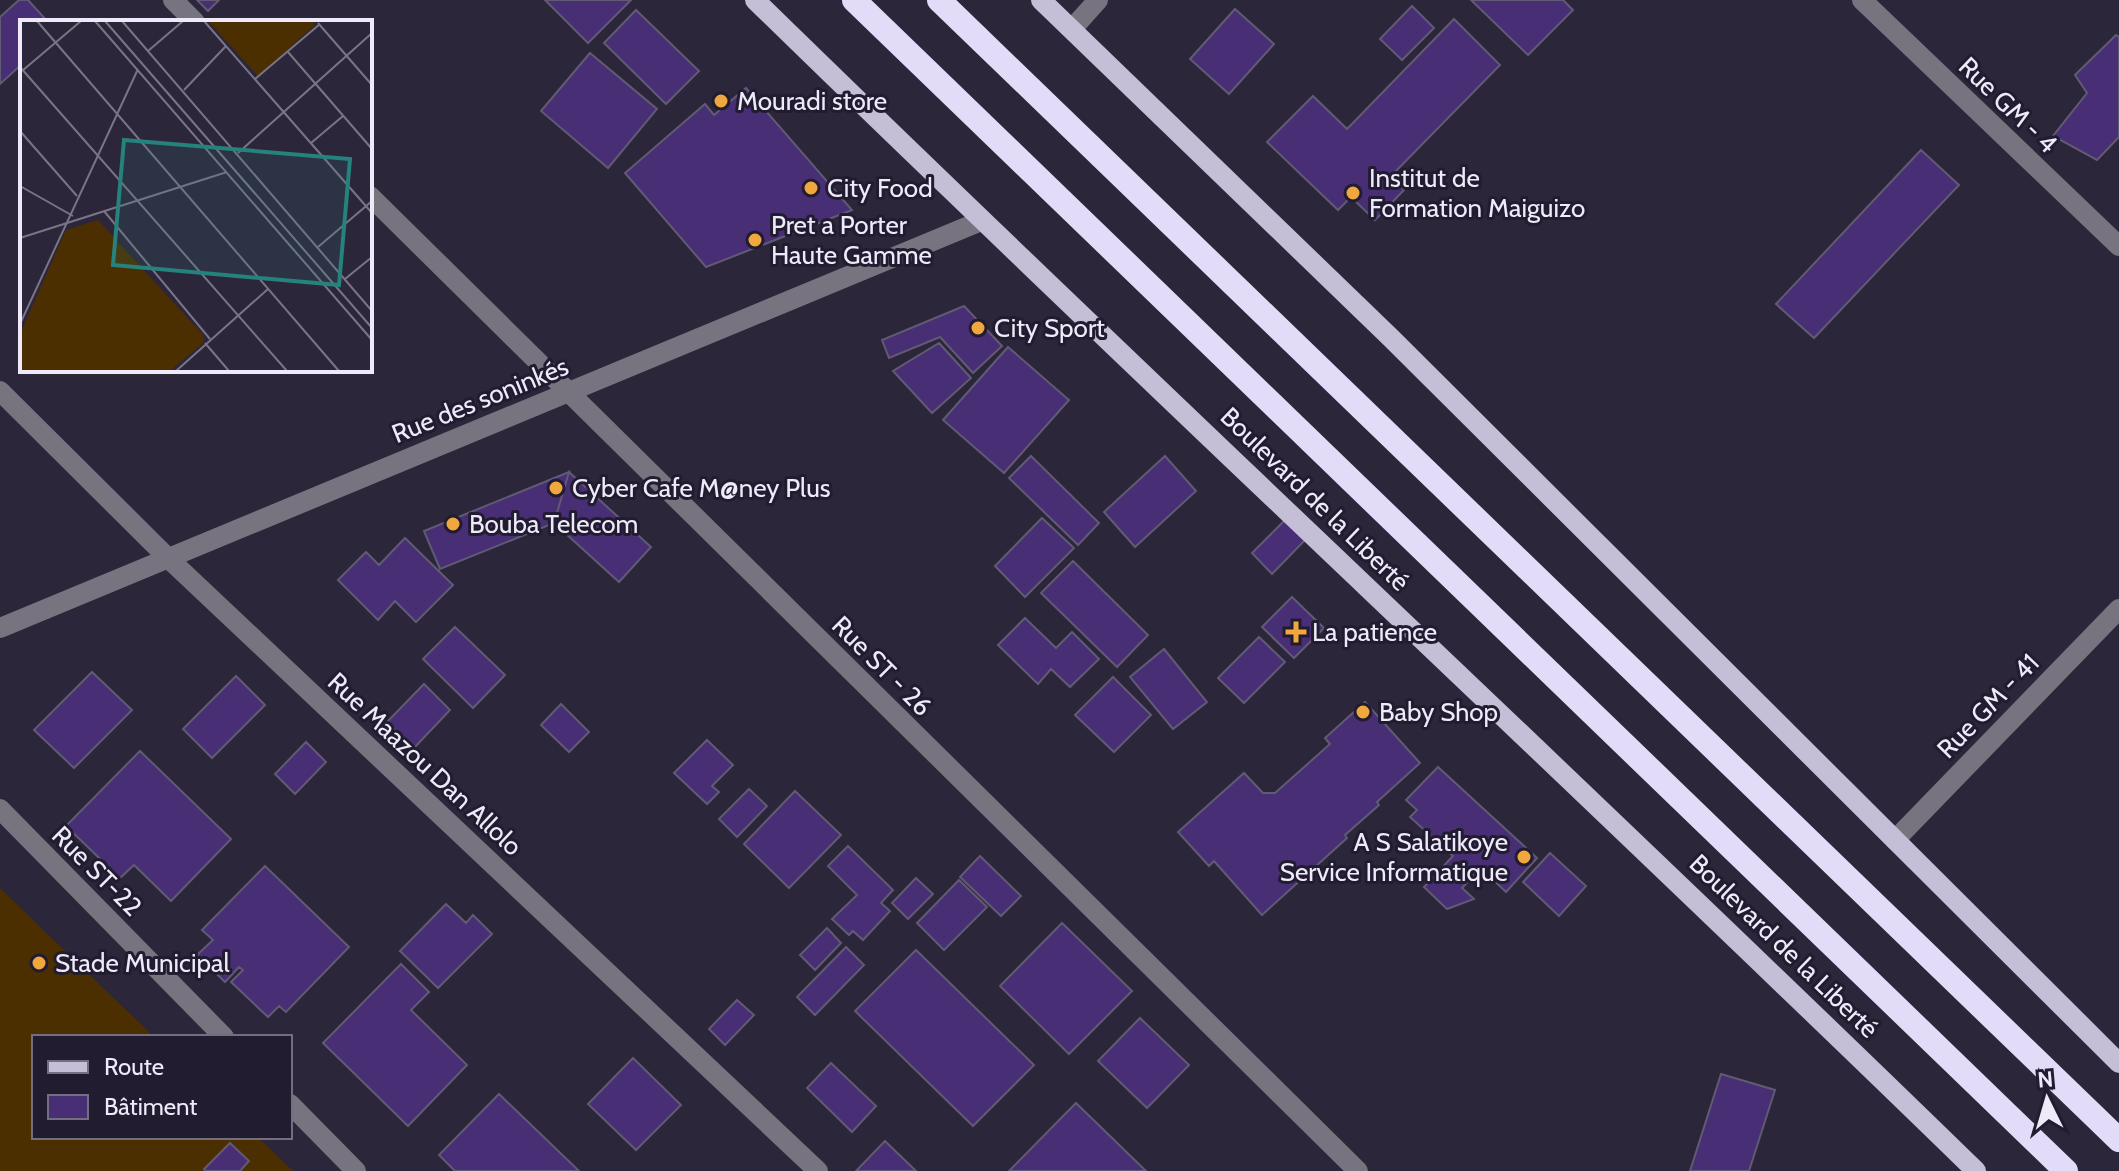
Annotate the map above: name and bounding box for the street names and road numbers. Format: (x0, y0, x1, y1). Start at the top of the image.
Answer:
street label: Rue GM - 4 (1952, 50, 2064, 160)
street label: Rue des soninkés (387, 350, 573, 450)
street label: Boulevard de la Liberté (1214, 400, 1416, 598)
street label: Rue ST - 26 (825, 609, 939, 723)
street label: Rue GM - 41 (1930, 647, 2046, 765)
street label: Rue Maazou Dan Allolo (321, 666, 529, 862)
street label: Rue ST-22 (45, 819, 149, 923)
street label: Boulevard de la Liberté (1683, 847, 1885, 1045)

